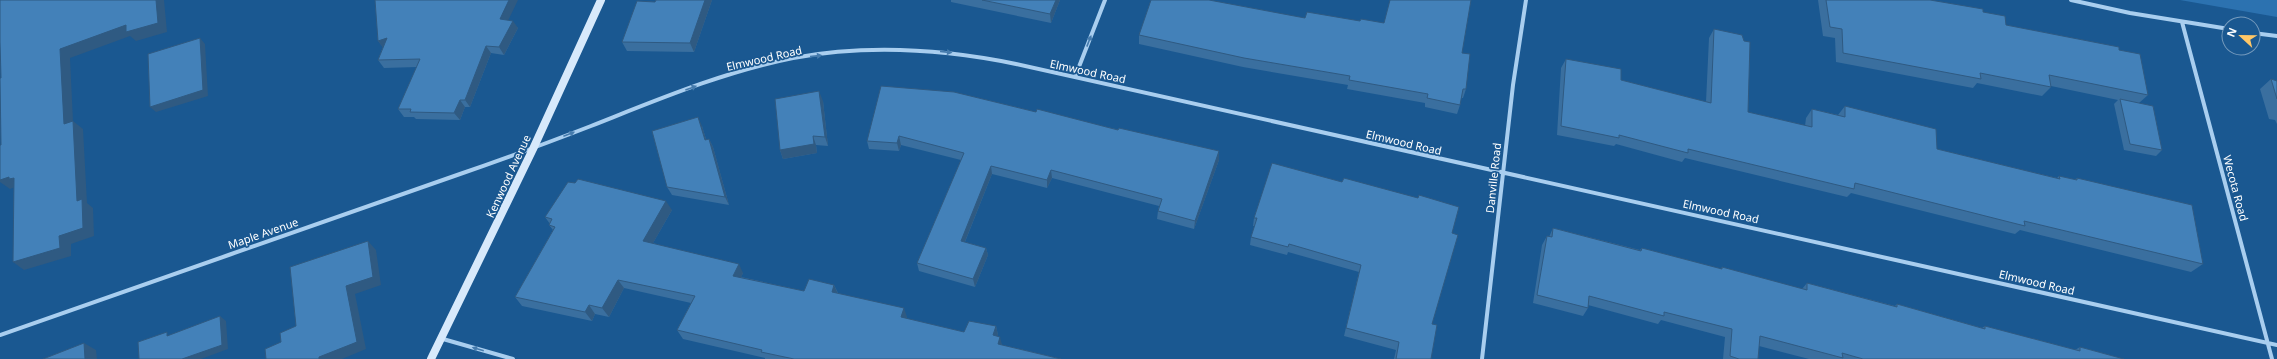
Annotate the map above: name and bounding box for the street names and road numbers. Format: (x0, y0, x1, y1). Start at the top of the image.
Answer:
street label: Elmwood Road (725, 42, 803, 74)
street label: Elmwood Road (1049, 56, 1127, 86)
street label: Elmwood Road (1365, 126, 1443, 158)
street label: Kenwood Avenue (482, 132, 534, 220)
street label: Danville Road (1482, 142, 1504, 214)
street label: Wecota Road (2220, 153, 2252, 223)
street label: Elmwood Road (1682, 196, 1760, 226)
street label: Maple Avenue (226, 214, 300, 252)
street label: Elmwood Road (1998, 266, 2076, 298)

